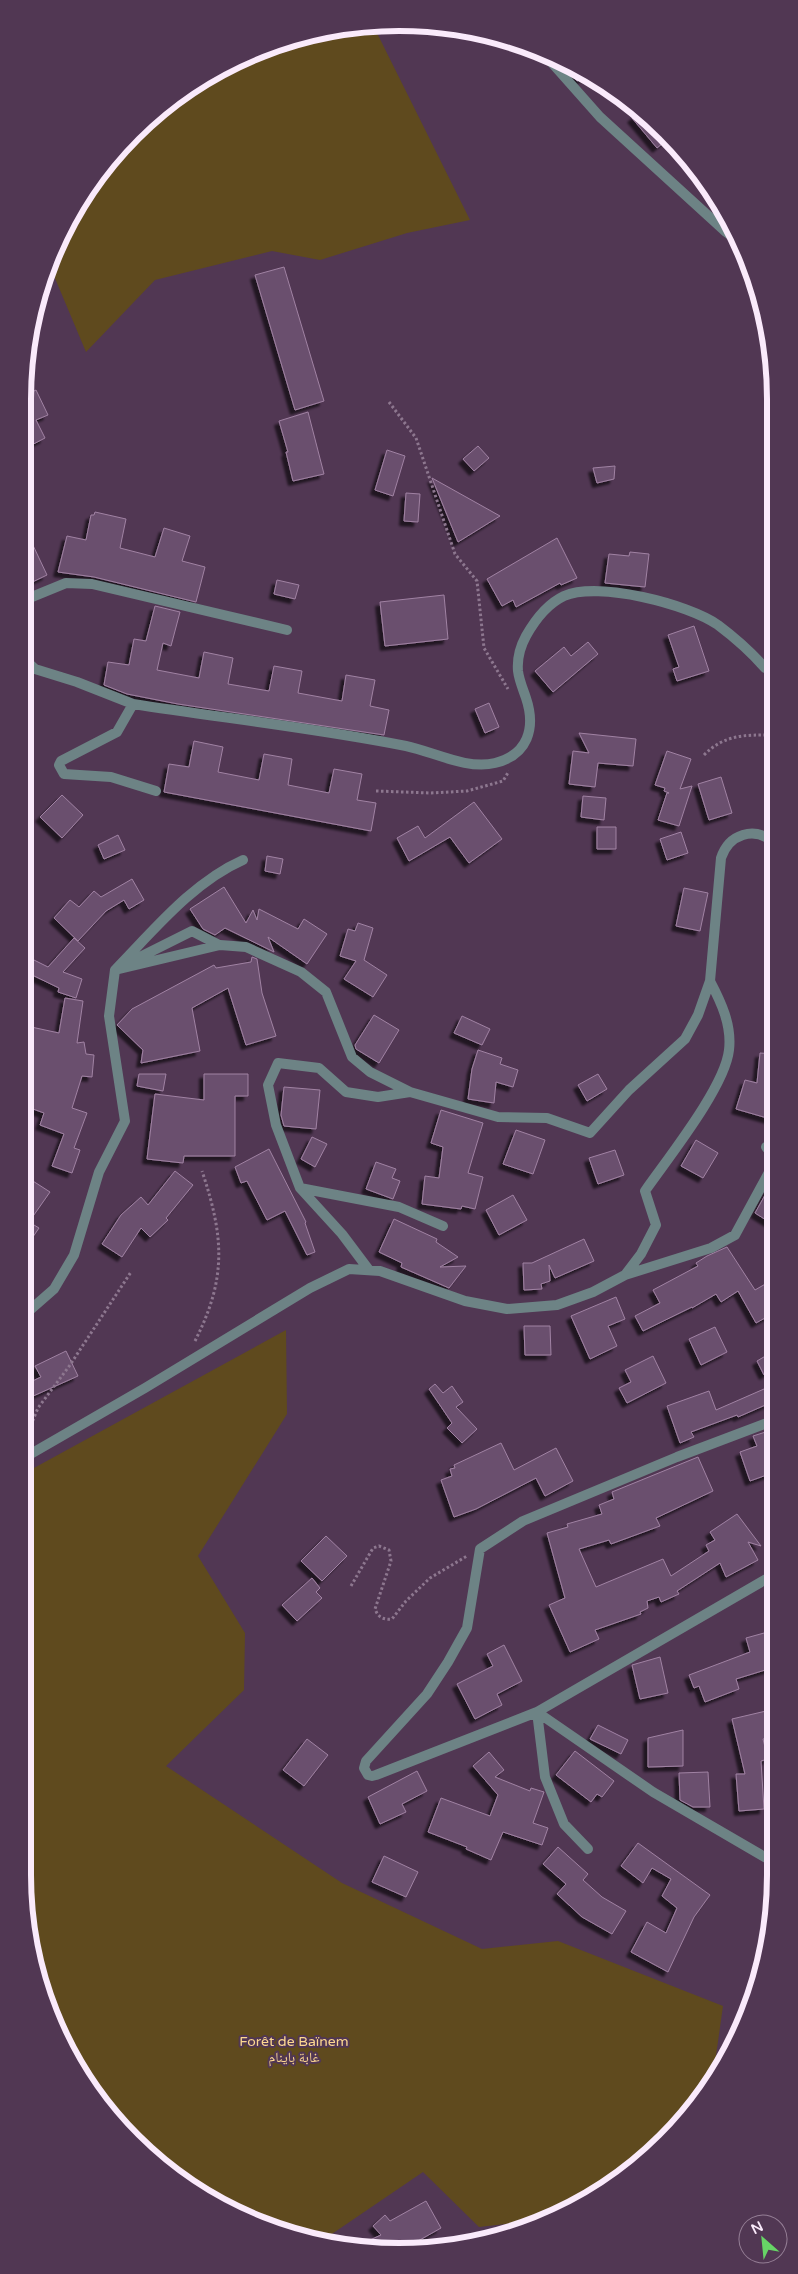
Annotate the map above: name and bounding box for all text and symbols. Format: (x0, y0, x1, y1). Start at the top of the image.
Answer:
park label: Forêt de Baïnem غابة باينام (239, 2033, 349, 2067)
north arrow (738, 2214, 788, 2264)
text: N (748, 2218, 766, 2238)

